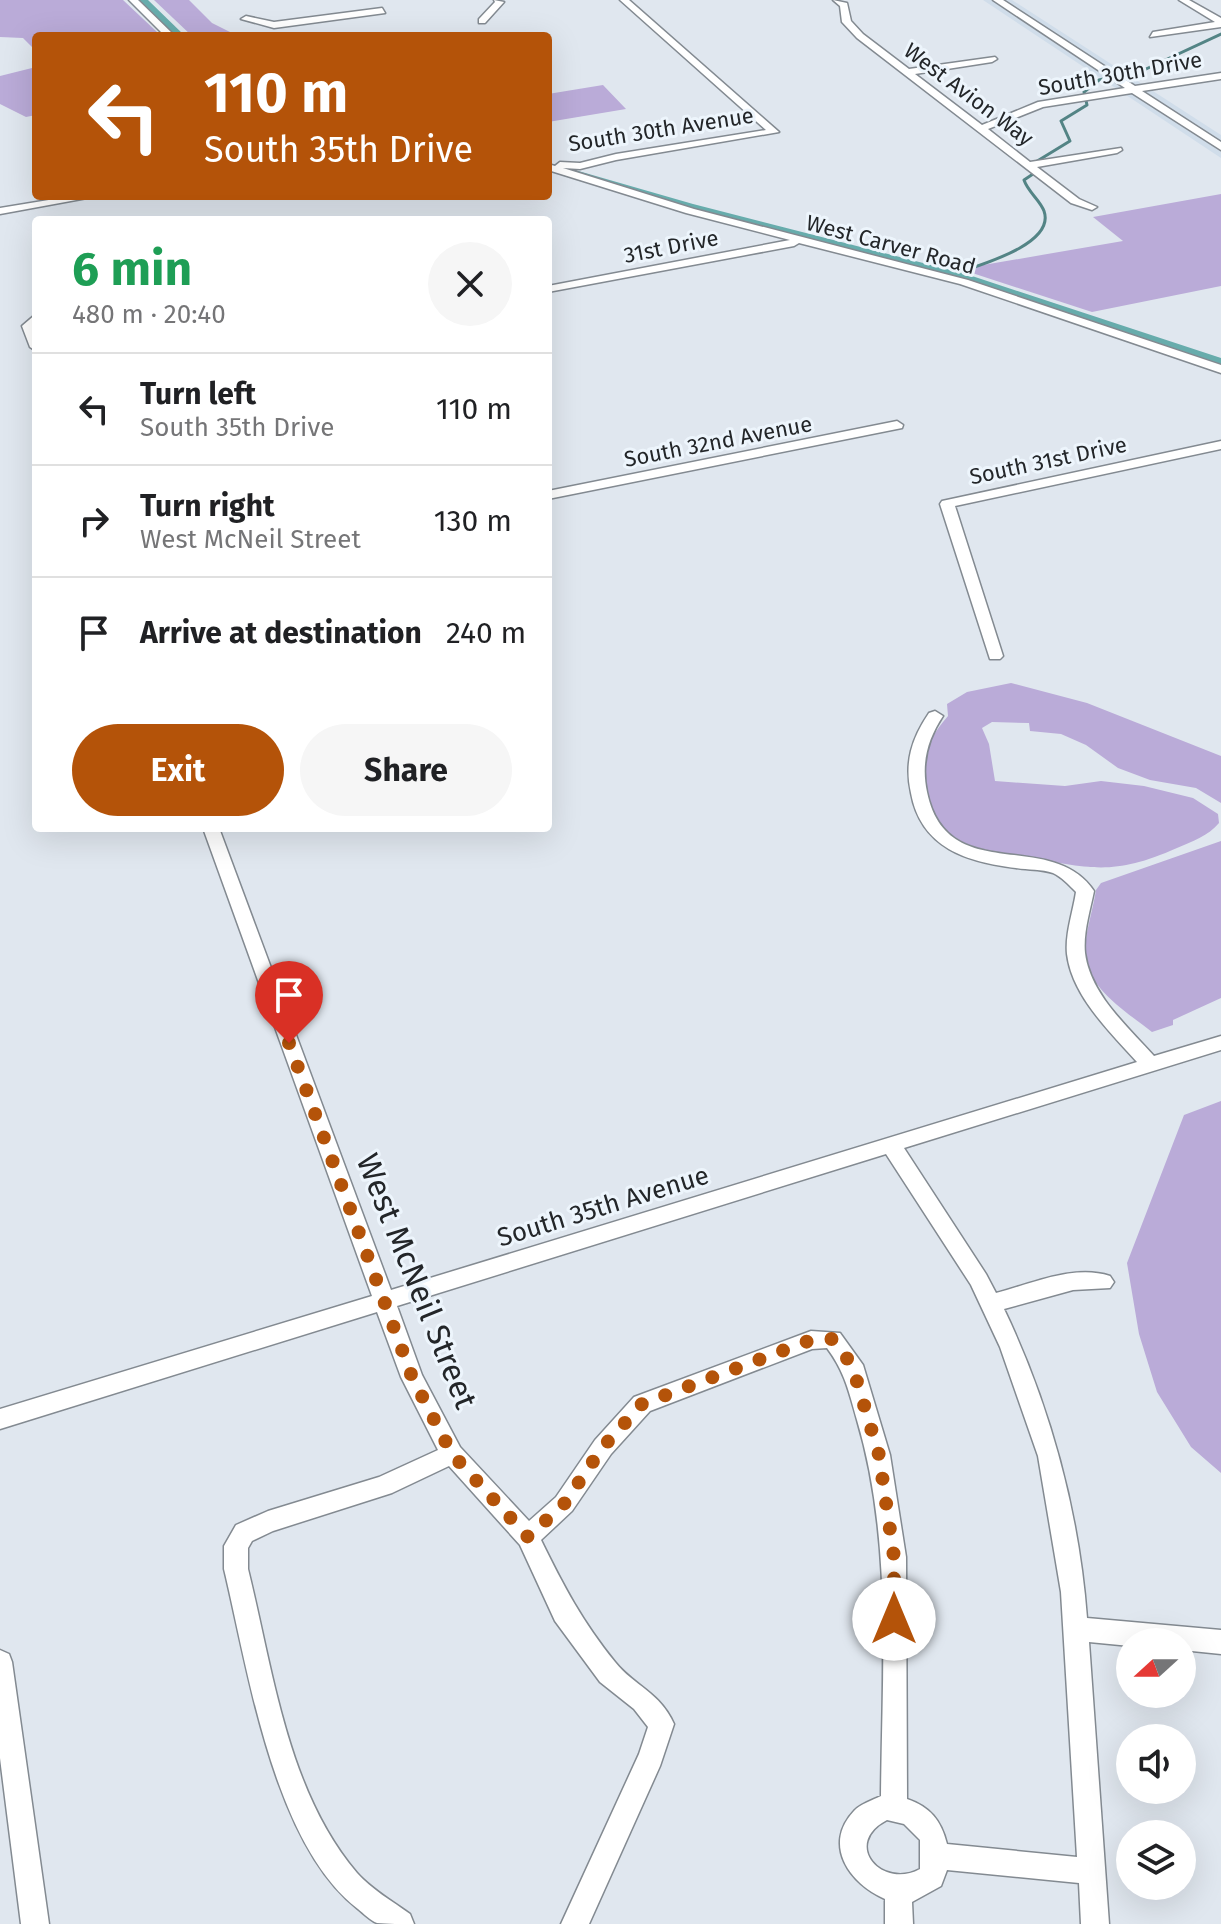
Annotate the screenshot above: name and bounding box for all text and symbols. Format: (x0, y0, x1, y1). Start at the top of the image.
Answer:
street label: West Avion Way (899, 37, 1039, 152)
street label: South 30th Drive (1036, 46, 1204, 101)
text: 110 m (204, 60, 348, 127)
icon: left (72, 64, 176, 168)
street label: South 30th Avenue (566, 102, 756, 157)
text: South 35th Drive (204, 128, 473, 172)
street label: West Carver Road (803, 209, 979, 280)
street label: 31st Drive (622, 224, 721, 269)
text: 6 min (72, 240, 192, 298)
button: close (428, 242, 512, 326)
text: 480 m · 20:40 (72, 299, 226, 330)
text: Turn left (140, 376, 256, 412)
icon: left (72, 387, 116, 431)
text: 110 m (436, 391, 512, 427)
street label: South 32nd Avenue (622, 410, 814, 473)
text: South 35th Drive (140, 412, 334, 443)
street label: South 31st Drive (967, 431, 1129, 490)
text: Turn right (140, 488, 275, 524)
icon: right (72, 499, 116, 543)
text: 130 m (434, 503, 512, 539)
text: West McNeil Street (140, 524, 361, 555)
icon: arrive (72, 611, 116, 655)
text: Arrive at destination (140, 615, 422, 651)
text: 240 m (446, 615, 526, 651)
button: Exit (72, 724, 284, 816)
button: Share (300, 724, 512, 816)
pin (255, 961, 323, 1043)
icon: arrive (267, 973, 311, 1017)
street label: West McNeil Street (348, 1148, 486, 1414)
street label: South 35th Avenue (494, 1160, 713, 1253)
position arrow (852, 1577, 936, 1661)
north arrow (1116, 1628, 1196, 1708)
map controls (1116, 1628, 1196, 1900)
button: sound (1116, 1724, 1196, 1804)
button: layers (1116, 1820, 1196, 1900)

